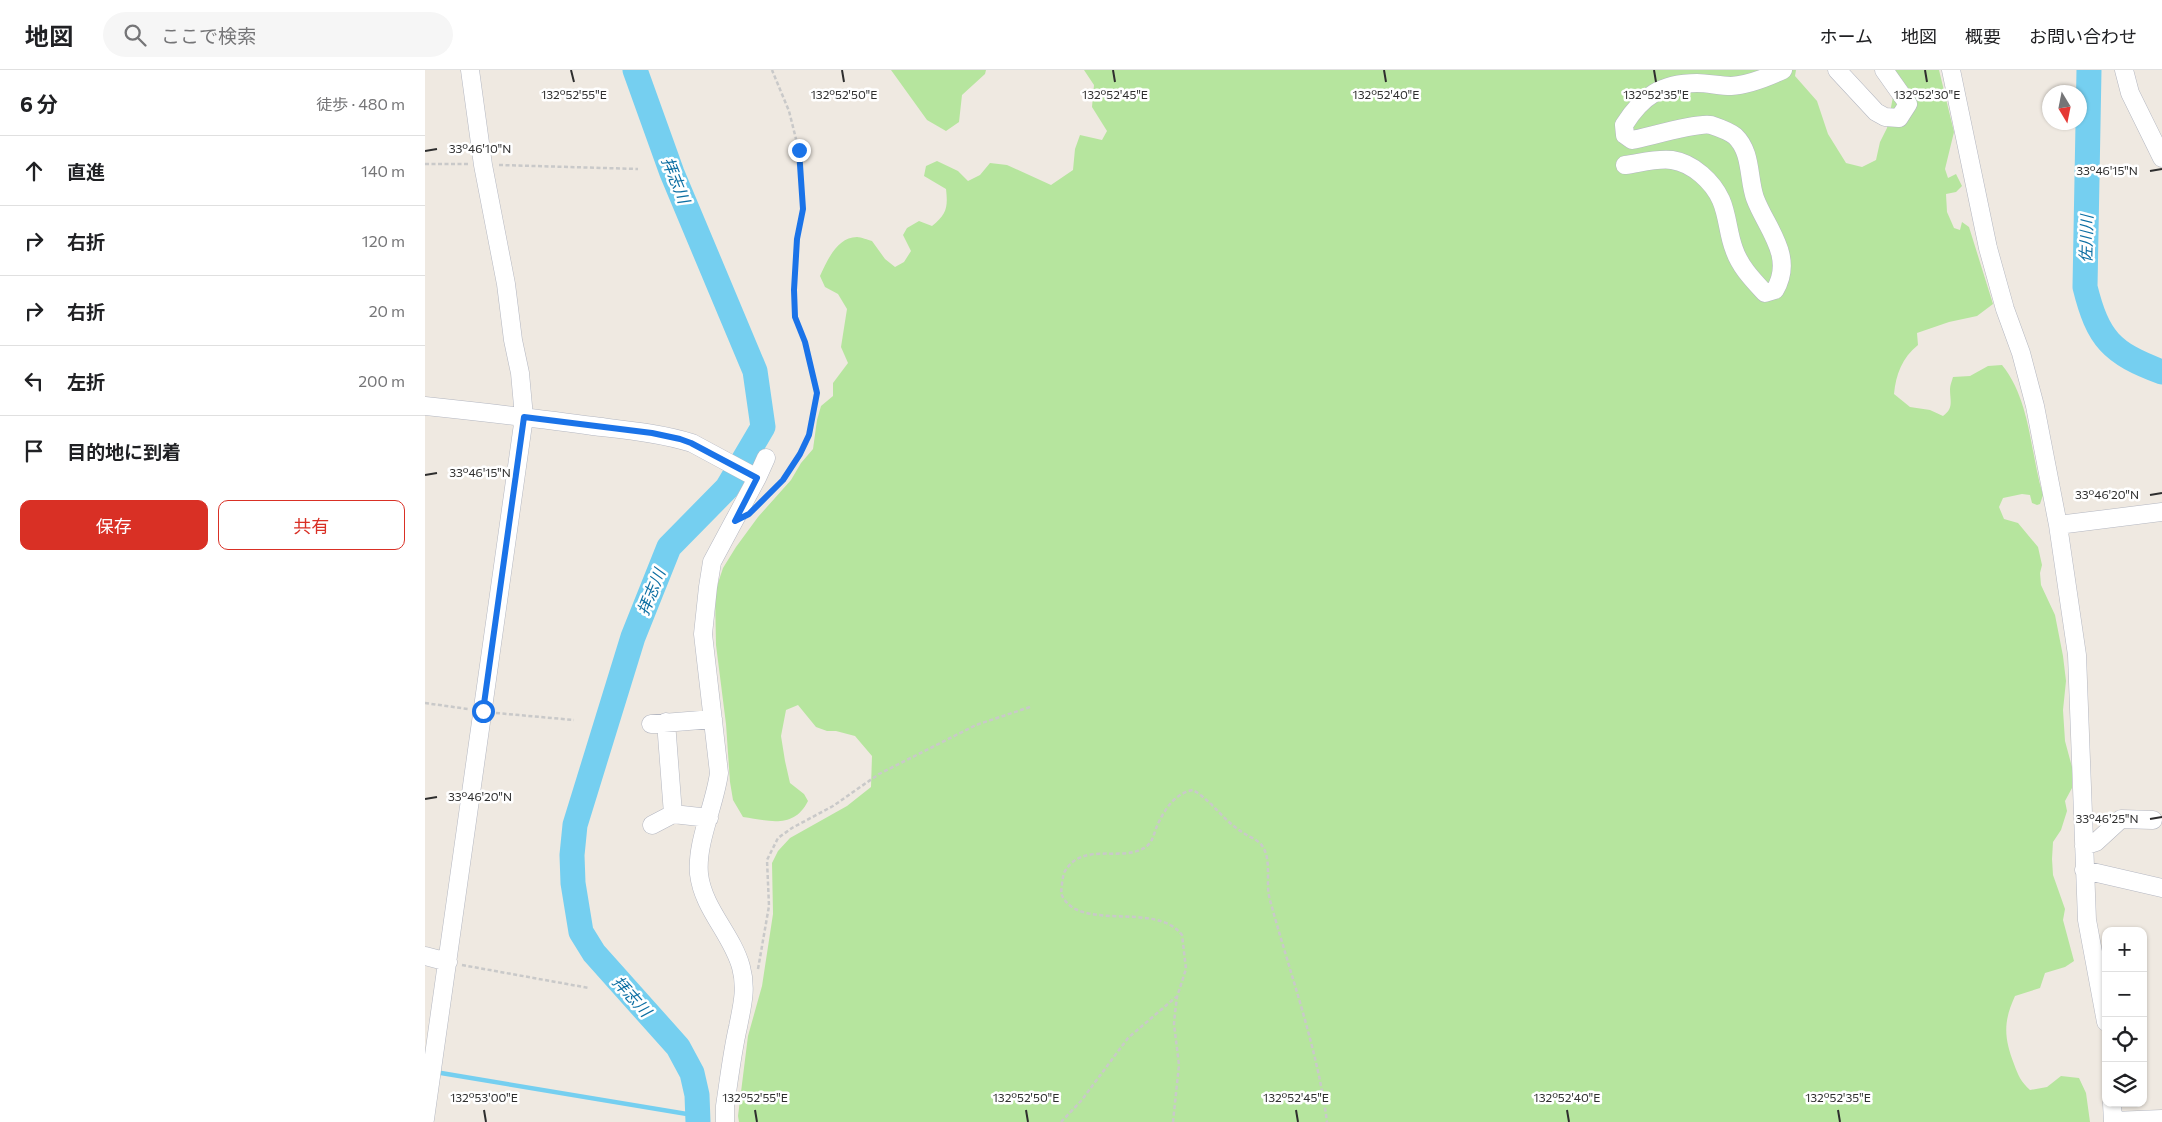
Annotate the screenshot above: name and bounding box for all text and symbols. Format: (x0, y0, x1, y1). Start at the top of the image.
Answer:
search box (103, 12, 453, 57)
text: 地図 (25, 21, 73, 50)
icon: search (121, 21, 149, 49)
text: ここで検索 (161, 24, 256, 47)
text: ホーム (1820, 25, 1873, 47)
text: 地図 (1901, 25, 1937, 47)
text: 概要 (1965, 25, 2001, 47)
text: お問い合わせ (2029, 25, 2137, 47)
north arrow (2042, 85, 2087, 130)
text: 132°52'55"E (541, 87, 607, 101)
text: 132°52'50"E (811, 87, 877, 101)
text: 132°52'45"E (1082, 87, 1148, 101)
text: 132°52'40"E (1353, 87, 1419, 101)
text: 132°52'35"E (1623, 87, 1689, 101)
text: 132°52'30"E (1894, 87, 1960, 101)
text: 6 分 (20, 91, 58, 116)
text: 徒歩 · 480 m (316, 94, 405, 113)
route end (788, 139, 811, 162)
text: 33°46'10"N (449, 141, 511, 155)
water label: 拝志川 (659, 154, 695, 207)
icon: ahead (20, 157, 48, 185)
text: 直進 (67, 160, 105, 183)
text: 140 m (361, 161, 405, 180)
text: 33°46'15"N (2076, 163, 2138, 177)
water label: 佐川川 (2076, 213, 2095, 263)
icon: right (20, 227, 48, 255)
text: 右折 (67, 230, 105, 253)
text: 120 m (362, 231, 405, 250)
icon: right (20, 297, 48, 325)
text: 右折 (67, 300, 105, 323)
text: 20 m (369, 301, 405, 320)
icon: left (20, 367, 48, 395)
text: 左折 (67, 370, 105, 393)
text: 200 m (358, 371, 405, 390)
icon: arrive (20, 437, 48, 465)
text: 目的地に到着 (67, 440, 181, 463)
text: 33°46'15"N (449, 465, 511, 479)
text: 33°46'20"N (2075, 487, 2139, 501)
button: 保存 (20, 500, 208, 550)
button: 共有 (218, 500, 405, 550)
water label: 拝志川 (633, 564, 669, 618)
route start (472, 700, 495, 723)
text: 33°46'20"N (448, 789, 512, 803)
text: 33°46'25"N (2075, 811, 2139, 825)
map controls (2102, 927, 2147, 1107)
button: + (2102, 927, 2147, 972)
water label: 拝志川 (609, 971, 657, 1021)
button: − (2102, 972, 2147, 1017)
button: locate (2102, 1017, 2147, 1062)
button: layers (2102, 1062, 2147, 1107)
text: 132°53'00"E (450, 1090, 518, 1104)
text: 132°52'55"E (722, 1090, 788, 1104)
text: 132°52'50"E (993, 1090, 1059, 1104)
text: 132°52'45"E (1263, 1090, 1329, 1104)
text: 132°52'40"E (1534, 1090, 1600, 1104)
text: 132°52'35"E (1805, 1090, 1871, 1104)

